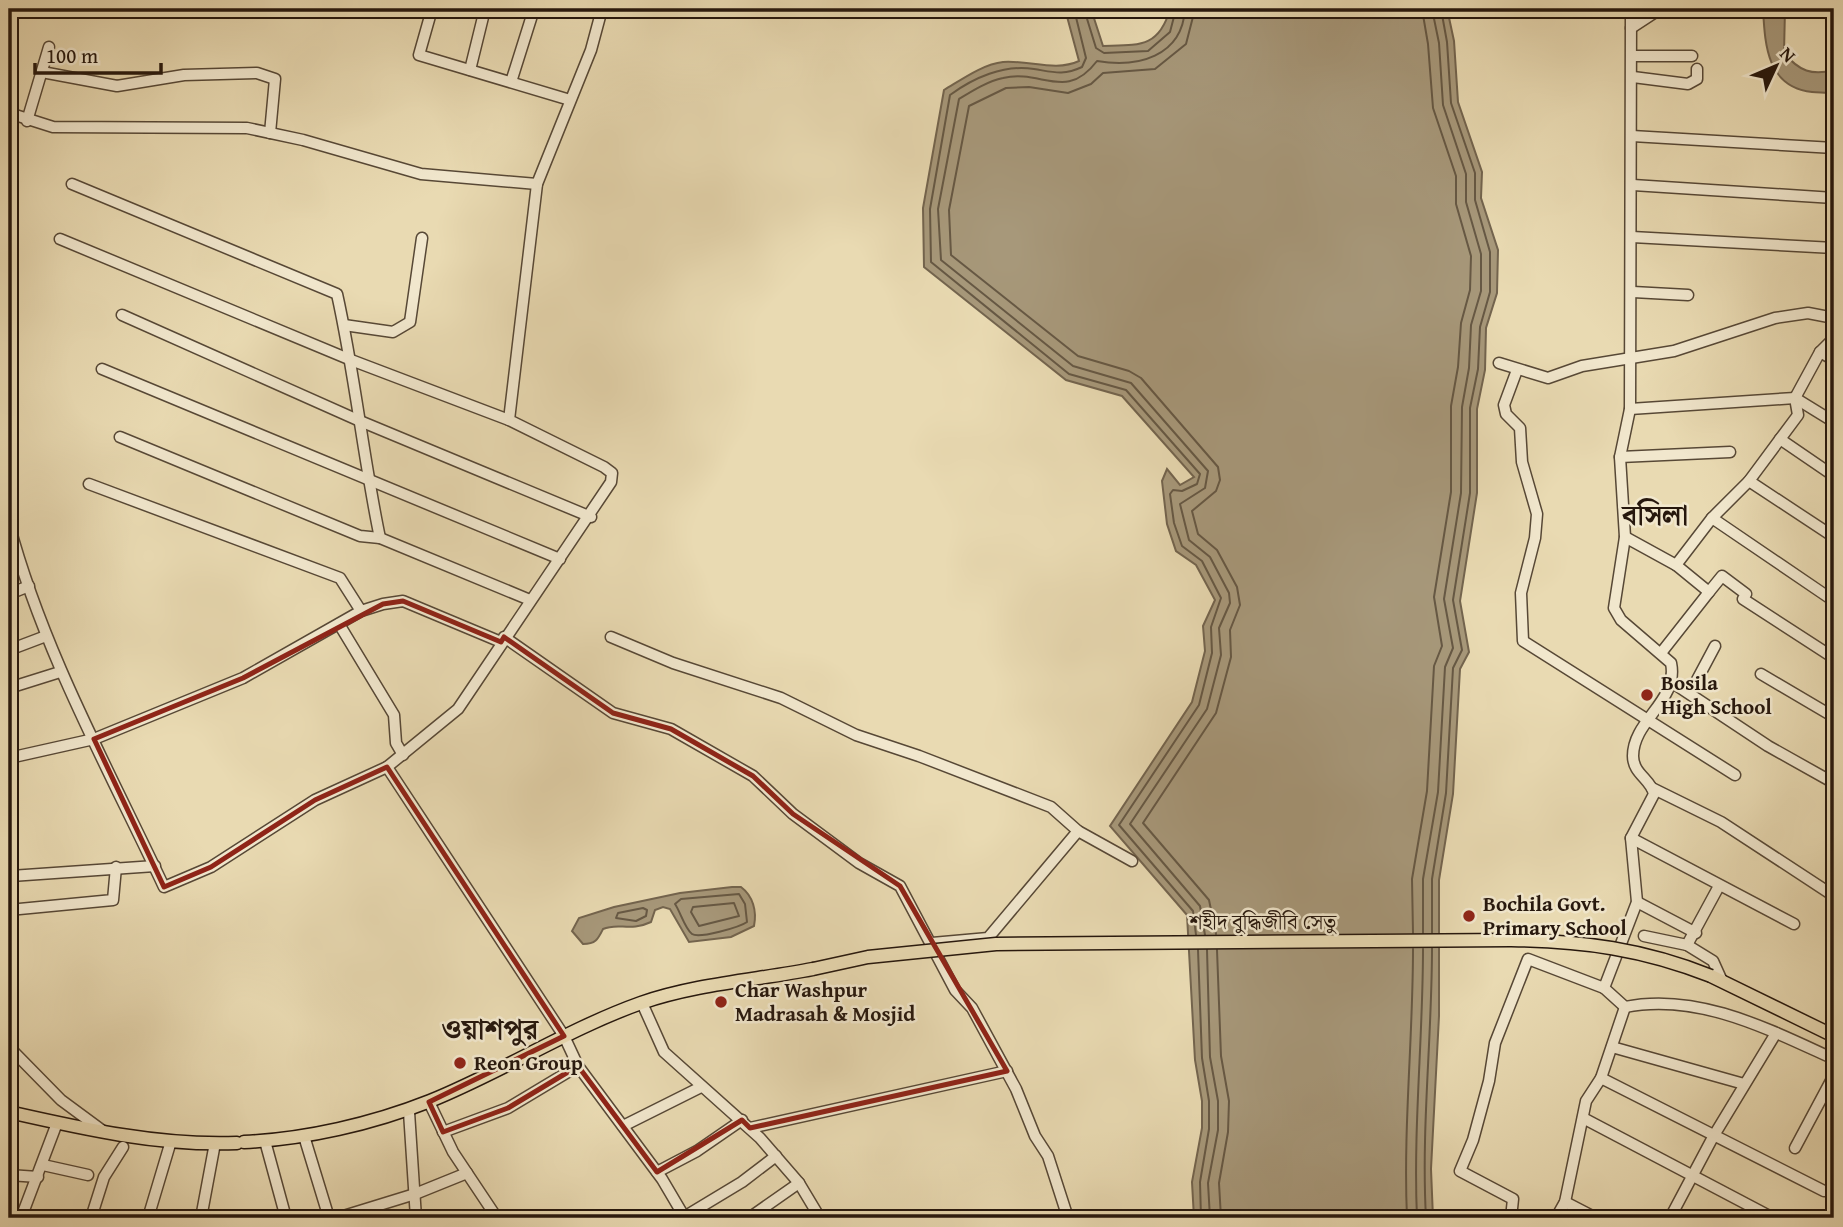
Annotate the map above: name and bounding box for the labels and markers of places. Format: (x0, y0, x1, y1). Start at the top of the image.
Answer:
place label: Bosila High School (1661, 667, 1772, 722)
marker: Bosila High School (1639, 687, 1655, 703)
place label: Bochila Govt. Primary School (1483, 888, 1627, 943)
marker: Bochila Govt. Primary School (1461, 908, 1477, 924)
place label: Char Washpur Madrasah & Mosjid (735, 974, 915, 1029)
marker: Char Washpur Madrasah & Mosjid (713, 994, 729, 1010)
place label: Reon Group (474, 1047, 583, 1078)
marker: Reon Group (452, 1055, 468, 1071)

